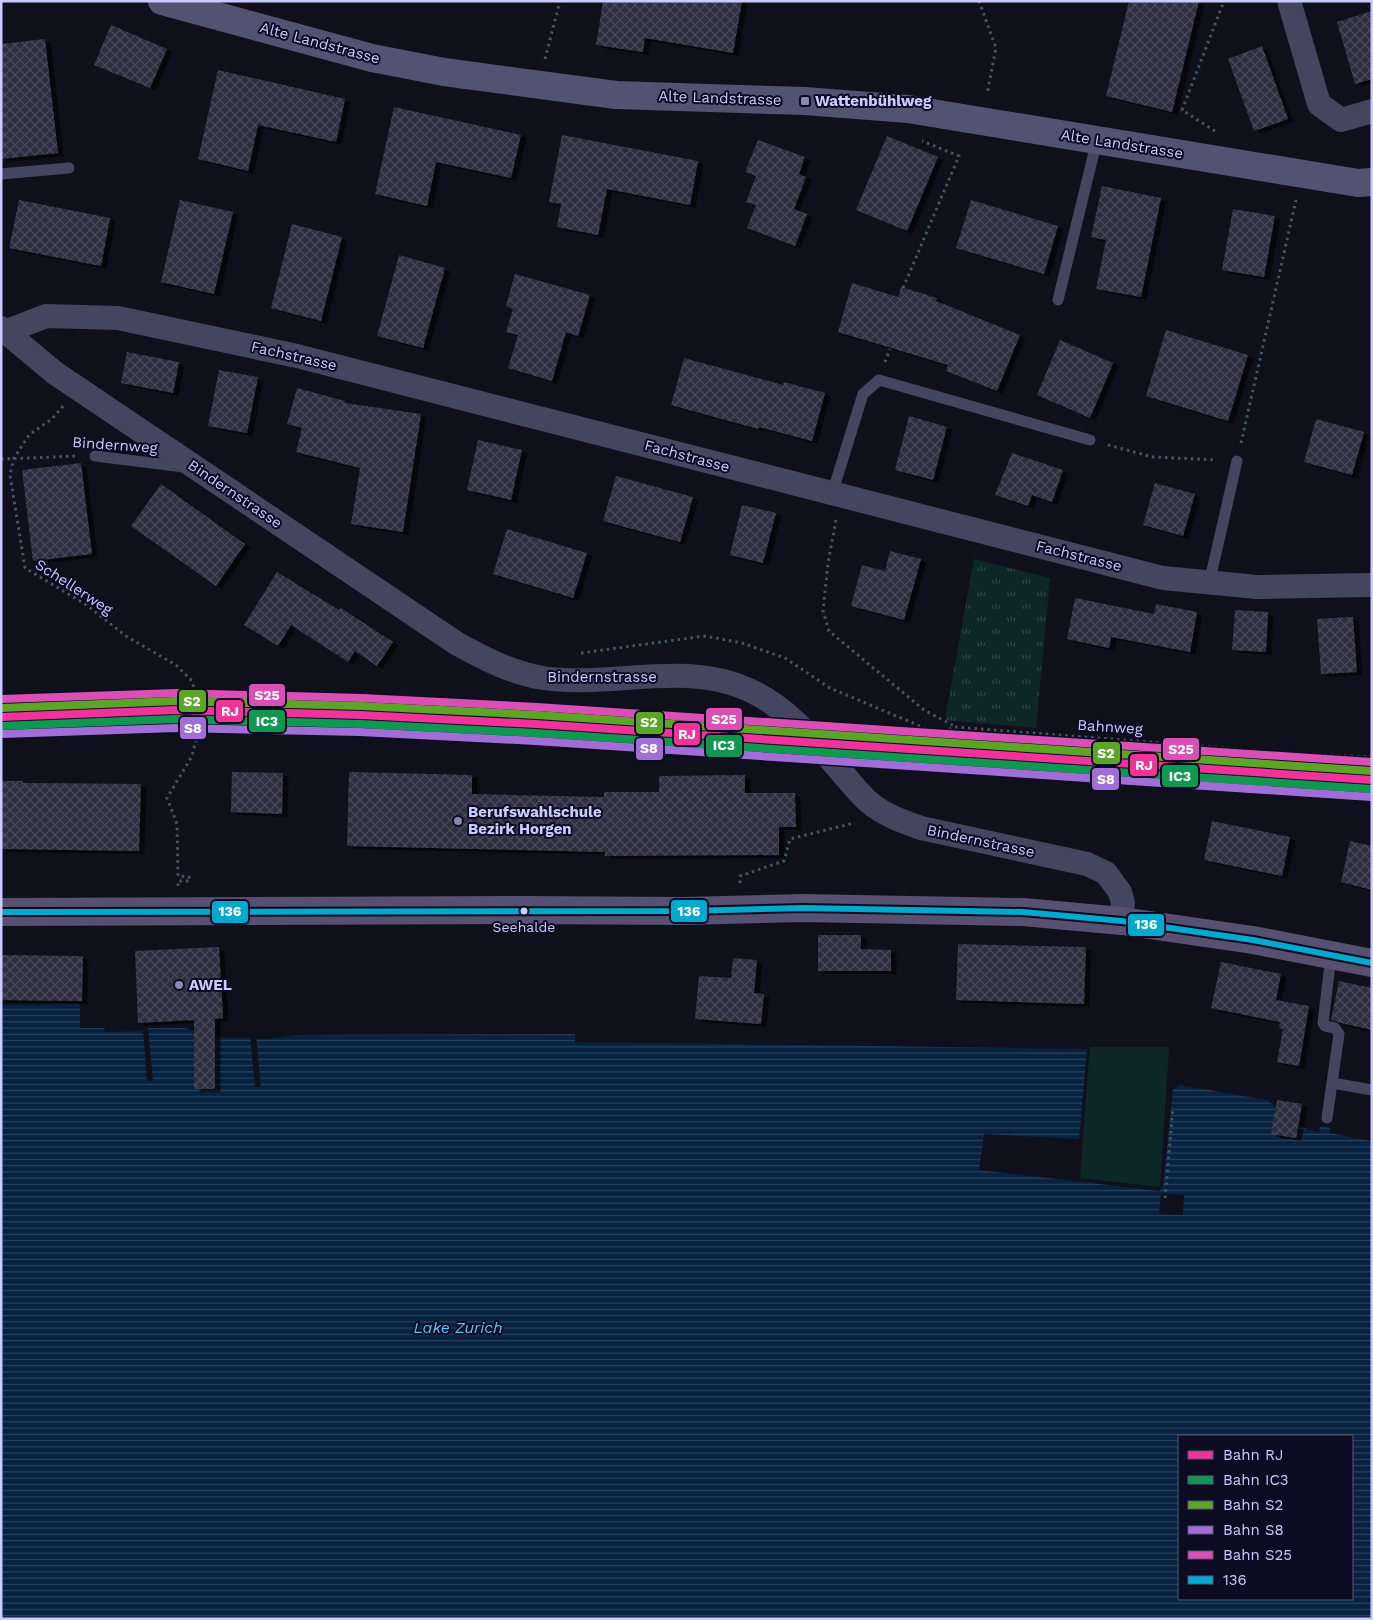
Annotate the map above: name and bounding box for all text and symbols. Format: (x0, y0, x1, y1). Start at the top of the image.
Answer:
street label: Alte Landstrasse (258, 18, 382, 68)
street label: Alte Landstrasse (658, 87, 782, 109)
place label: Wattenbühlweg (815, 92, 932, 110)
marker: Wattenbühlweg (799, 95, 811, 107)
street label: Alte Landstrasse (1060, 125, 1184, 163)
street label: Fachstrasse (249, 337, 339, 375)
street label: Bindernweg (72, 433, 158, 457)
street label: Fachstrasse (642, 436, 732, 476)
street label: Bindernstrasse (185, 456, 285, 532)
street label: Fachstrasse (1034, 537, 1124, 575)
street label: Schellerweg (32, 555, 116, 619)
street label: Bindernstrasse (547, 668, 657, 686)
line badge: S25 (248, 683, 286, 707)
text: S25 (254, 687, 280, 703)
line badge: S2 (178, 689, 207, 713)
text: S2 (183, 693, 201, 709)
line badge: RJ (215, 699, 244, 723)
text: RJ (221, 703, 239, 719)
line badge: S25 (705, 707, 743, 731)
line badge: IC3 (248, 709, 286, 733)
line badge: S2 (635, 711, 664, 735)
text: S25 (711, 711, 737, 727)
text: IC3 (256, 713, 278, 729)
text: S2 (640, 714, 658, 730)
line badge: S8 (179, 716, 207, 740)
street label: Bahnweg (1077, 716, 1143, 738)
text: S8 (184, 720, 202, 736)
line badge: RJ (673, 722, 701, 746)
text: RJ (678, 726, 696, 742)
line badge: IC3 (705, 734, 743, 758)
line badge: S8 (635, 737, 664, 761)
text: IC3 (713, 737, 735, 753)
line badge: S25 (1162, 737, 1200, 761)
text: S8 (640, 740, 658, 756)
line badge: S2 (1092, 741, 1121, 765)
text: S25 (1168, 741, 1194, 757)
text: S2 (1097, 745, 1115, 761)
line badge: RJ (1129, 753, 1158, 777)
text: RJ (1135, 757, 1153, 773)
line badge: IC3 (1161, 764, 1199, 788)
line badge: S8 (1091, 767, 1120, 791)
text: IC3 (1169, 768, 1191, 784)
text: S8 (1097, 771, 1115, 787)
place label: Berufswahlschule Bezirk Horgen (468, 803, 602, 838)
marker: Berufswahlschule Bezirk Horgen (452, 815, 464, 827)
street label: Bindernstrasse (926, 821, 1036, 861)
line badge: 136 (670, 899, 708, 923)
line badge: 136 (211, 900, 249, 924)
text: 136 (219, 903, 242, 919)
text: 136 (678, 903, 701, 919)
marker: Seehalde (519, 906, 529, 916)
line badge: 136 (1127, 913, 1165, 937)
text: 136 (1135, 916, 1158, 932)
place label: Seehalde (493, 919, 555, 935)
place label: AWEL (189, 976, 232, 994)
marker: AWEL (173, 979, 185, 991)
water label: Lake Zurich (413, 1318, 503, 1337)
legend (1178, 1435, 1353, 1600)
text: Bahn RJ (1223, 1446, 1283, 1464)
text: Bahn IC3 (1223, 1471, 1288, 1489)
text: Bahn S2 (1223, 1496, 1283, 1514)
text: Bahn S8 (1223, 1521, 1284, 1539)
text: Bahn S25 (1223, 1546, 1292, 1564)
text: 136 (1223, 1571, 1247, 1589)

